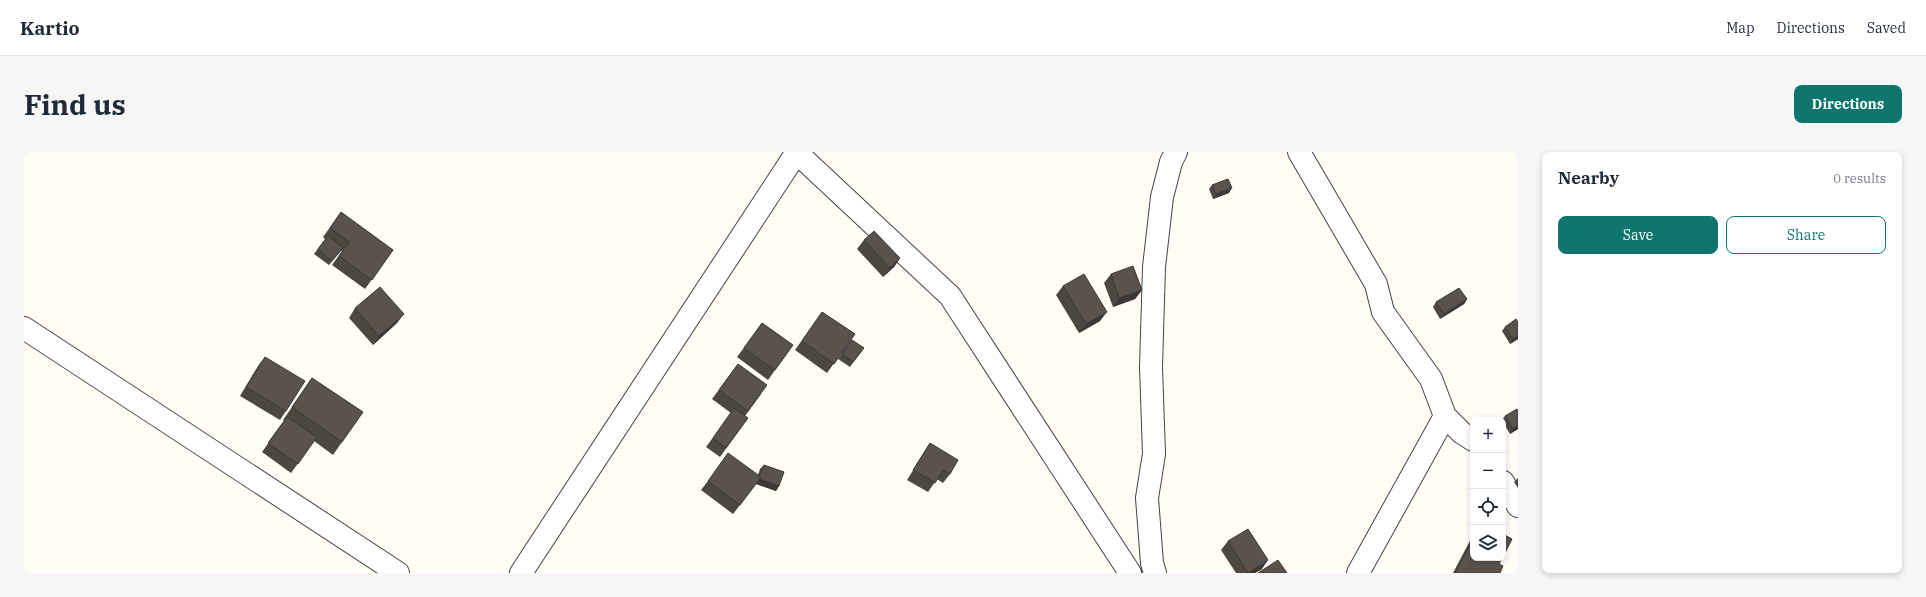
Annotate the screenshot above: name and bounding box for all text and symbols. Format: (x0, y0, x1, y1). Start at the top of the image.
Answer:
text: Kartio (20, 16, 80, 40)
text: Map (1726, 19, 1755, 37)
text: Directions (1777, 19, 1845, 37)
text: Saved (1867, 19, 1906, 37)
button: Directions (1794, 85, 1902, 123)
text: Find us (24, 86, 126, 123)
text: Nearby (1558, 167, 1619, 189)
text: 0 results (1833, 170, 1886, 187)
button: Save (1558, 216, 1718, 254)
button: Share (1726, 216, 1886, 254)
map controls (1470, 417, 1506, 561)
button: + (1470, 417, 1506, 453)
button: − (1470, 453, 1506, 489)
button: locate (1470, 489, 1506, 525)
button: layers (1470, 525, 1506, 561)

